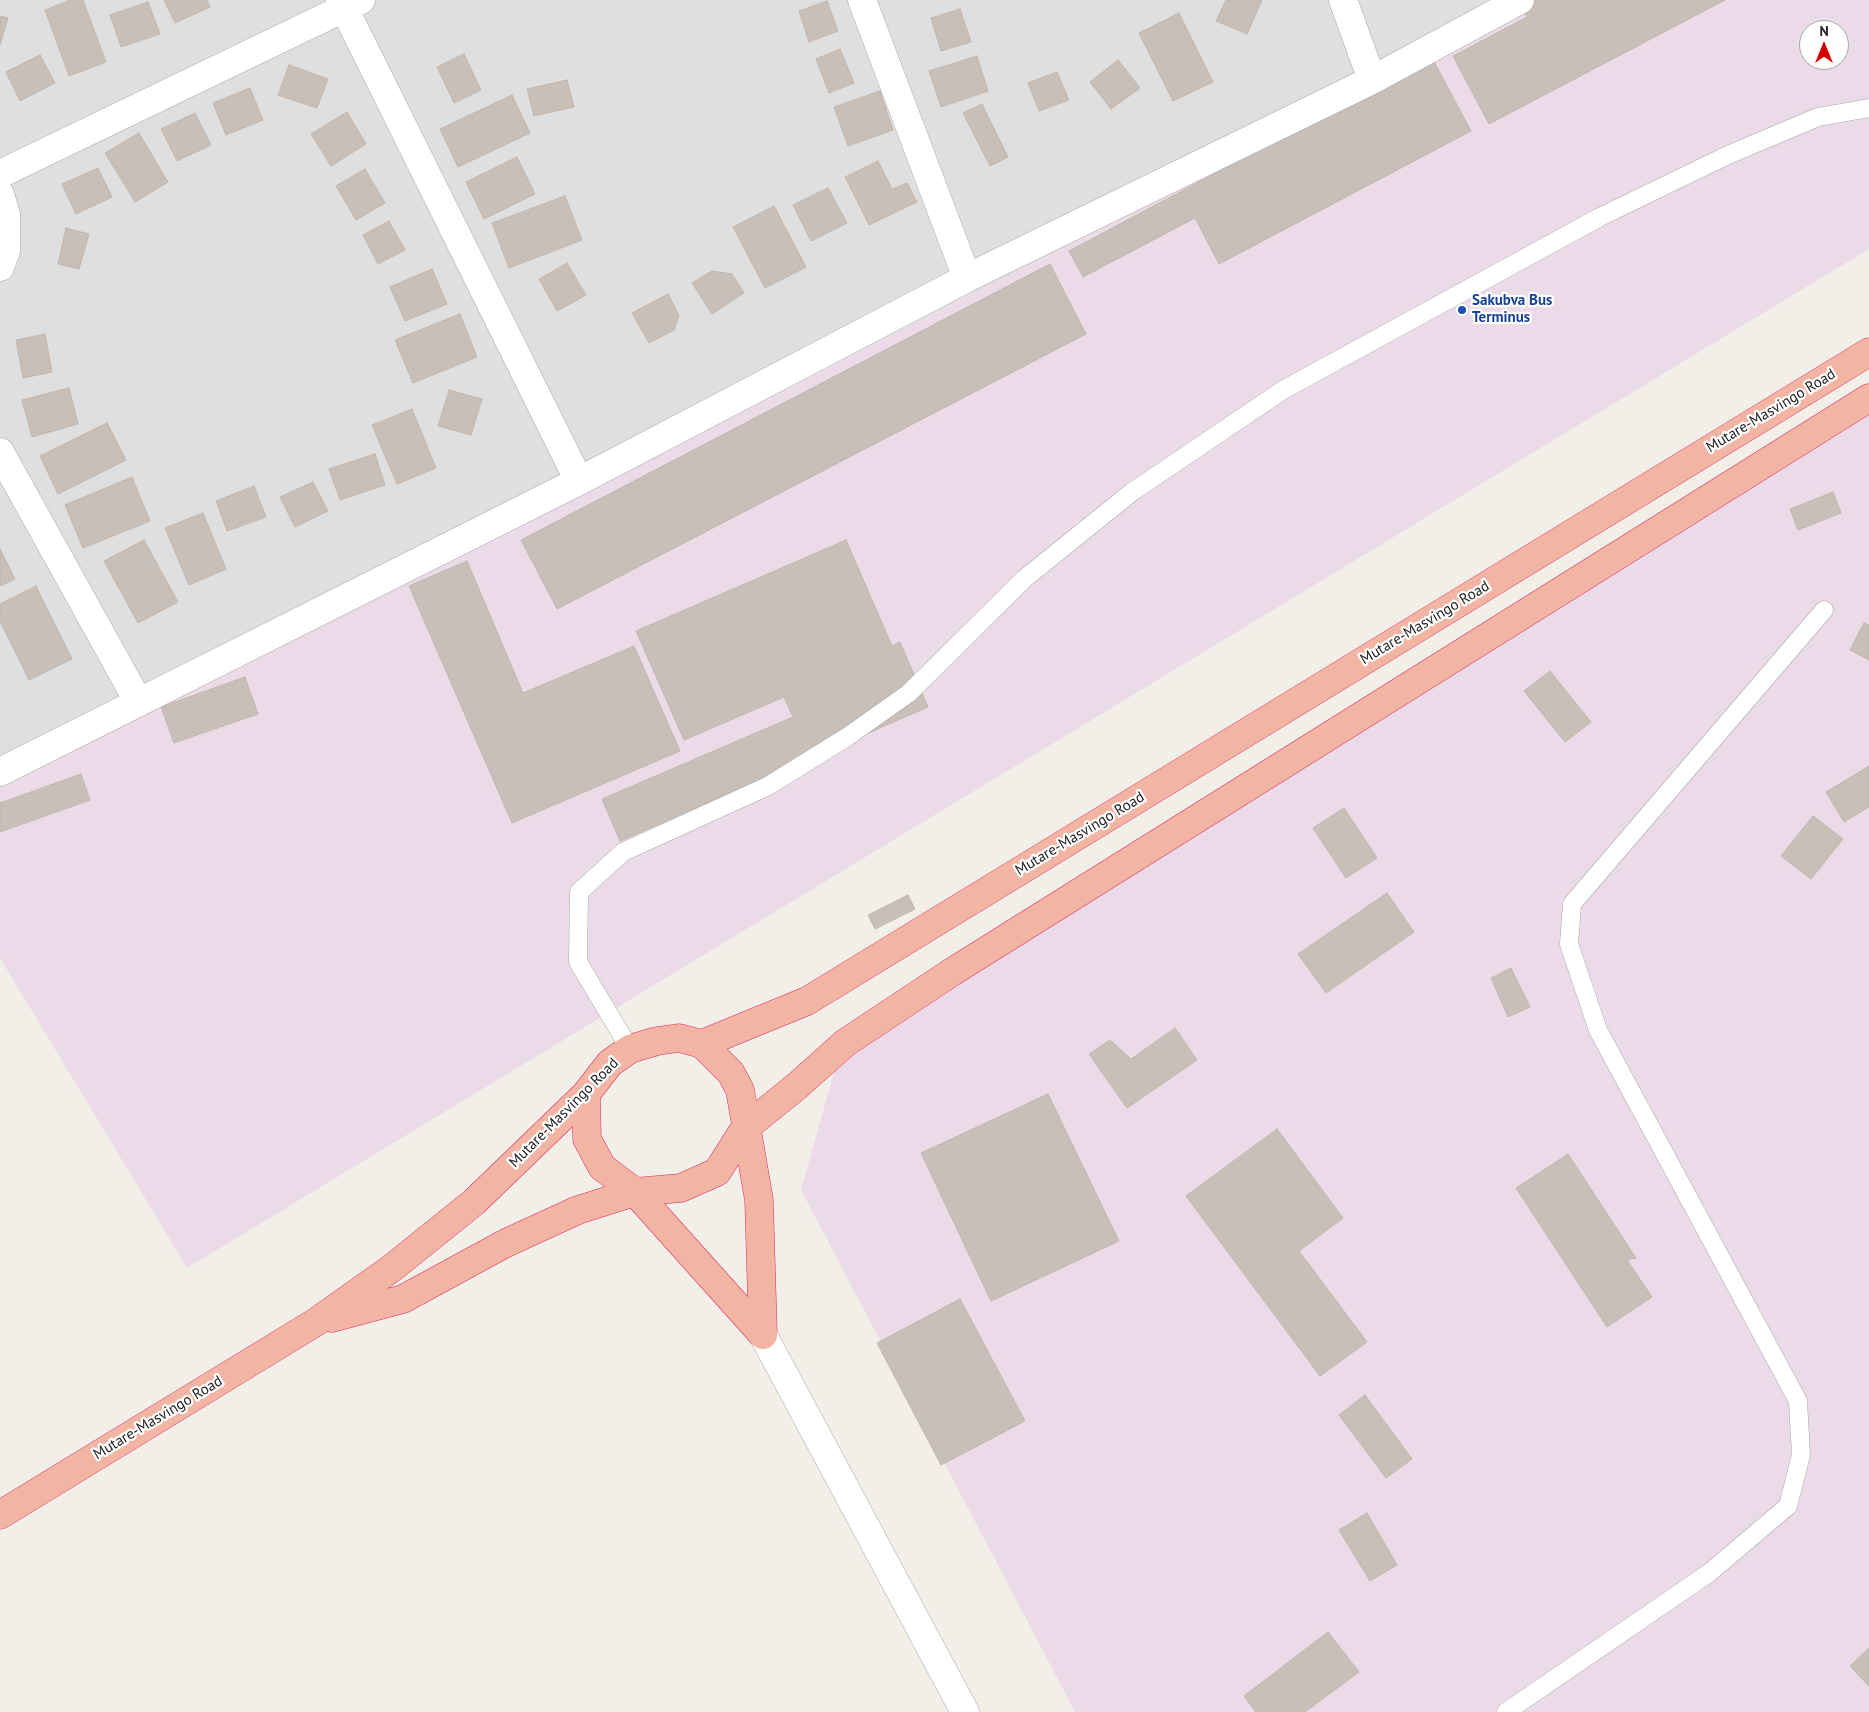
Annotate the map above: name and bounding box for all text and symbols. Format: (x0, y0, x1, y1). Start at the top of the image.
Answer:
north arrow (1799, 20, 1849, 70)
text: N (1819, 22, 1829, 40)
place label: Sakubva Bus Terminus (1472, 292, 1552, 327)
marker: Sakubva Bus Terminus (1456, 304, 1468, 316)
street label: Mutare-Masvingo Road (1703, 365, 1839, 457)
street label: Mutare-Masvingo Road (1357, 577, 1493, 669)
street label: Mutare-Masvingo Road (1012, 788, 1148, 880)
street label: Mutare-Masvingo Road (505, 1054, 623, 1172)
street label: Mutare-Masvingo Road (90, 1372, 226, 1464)

